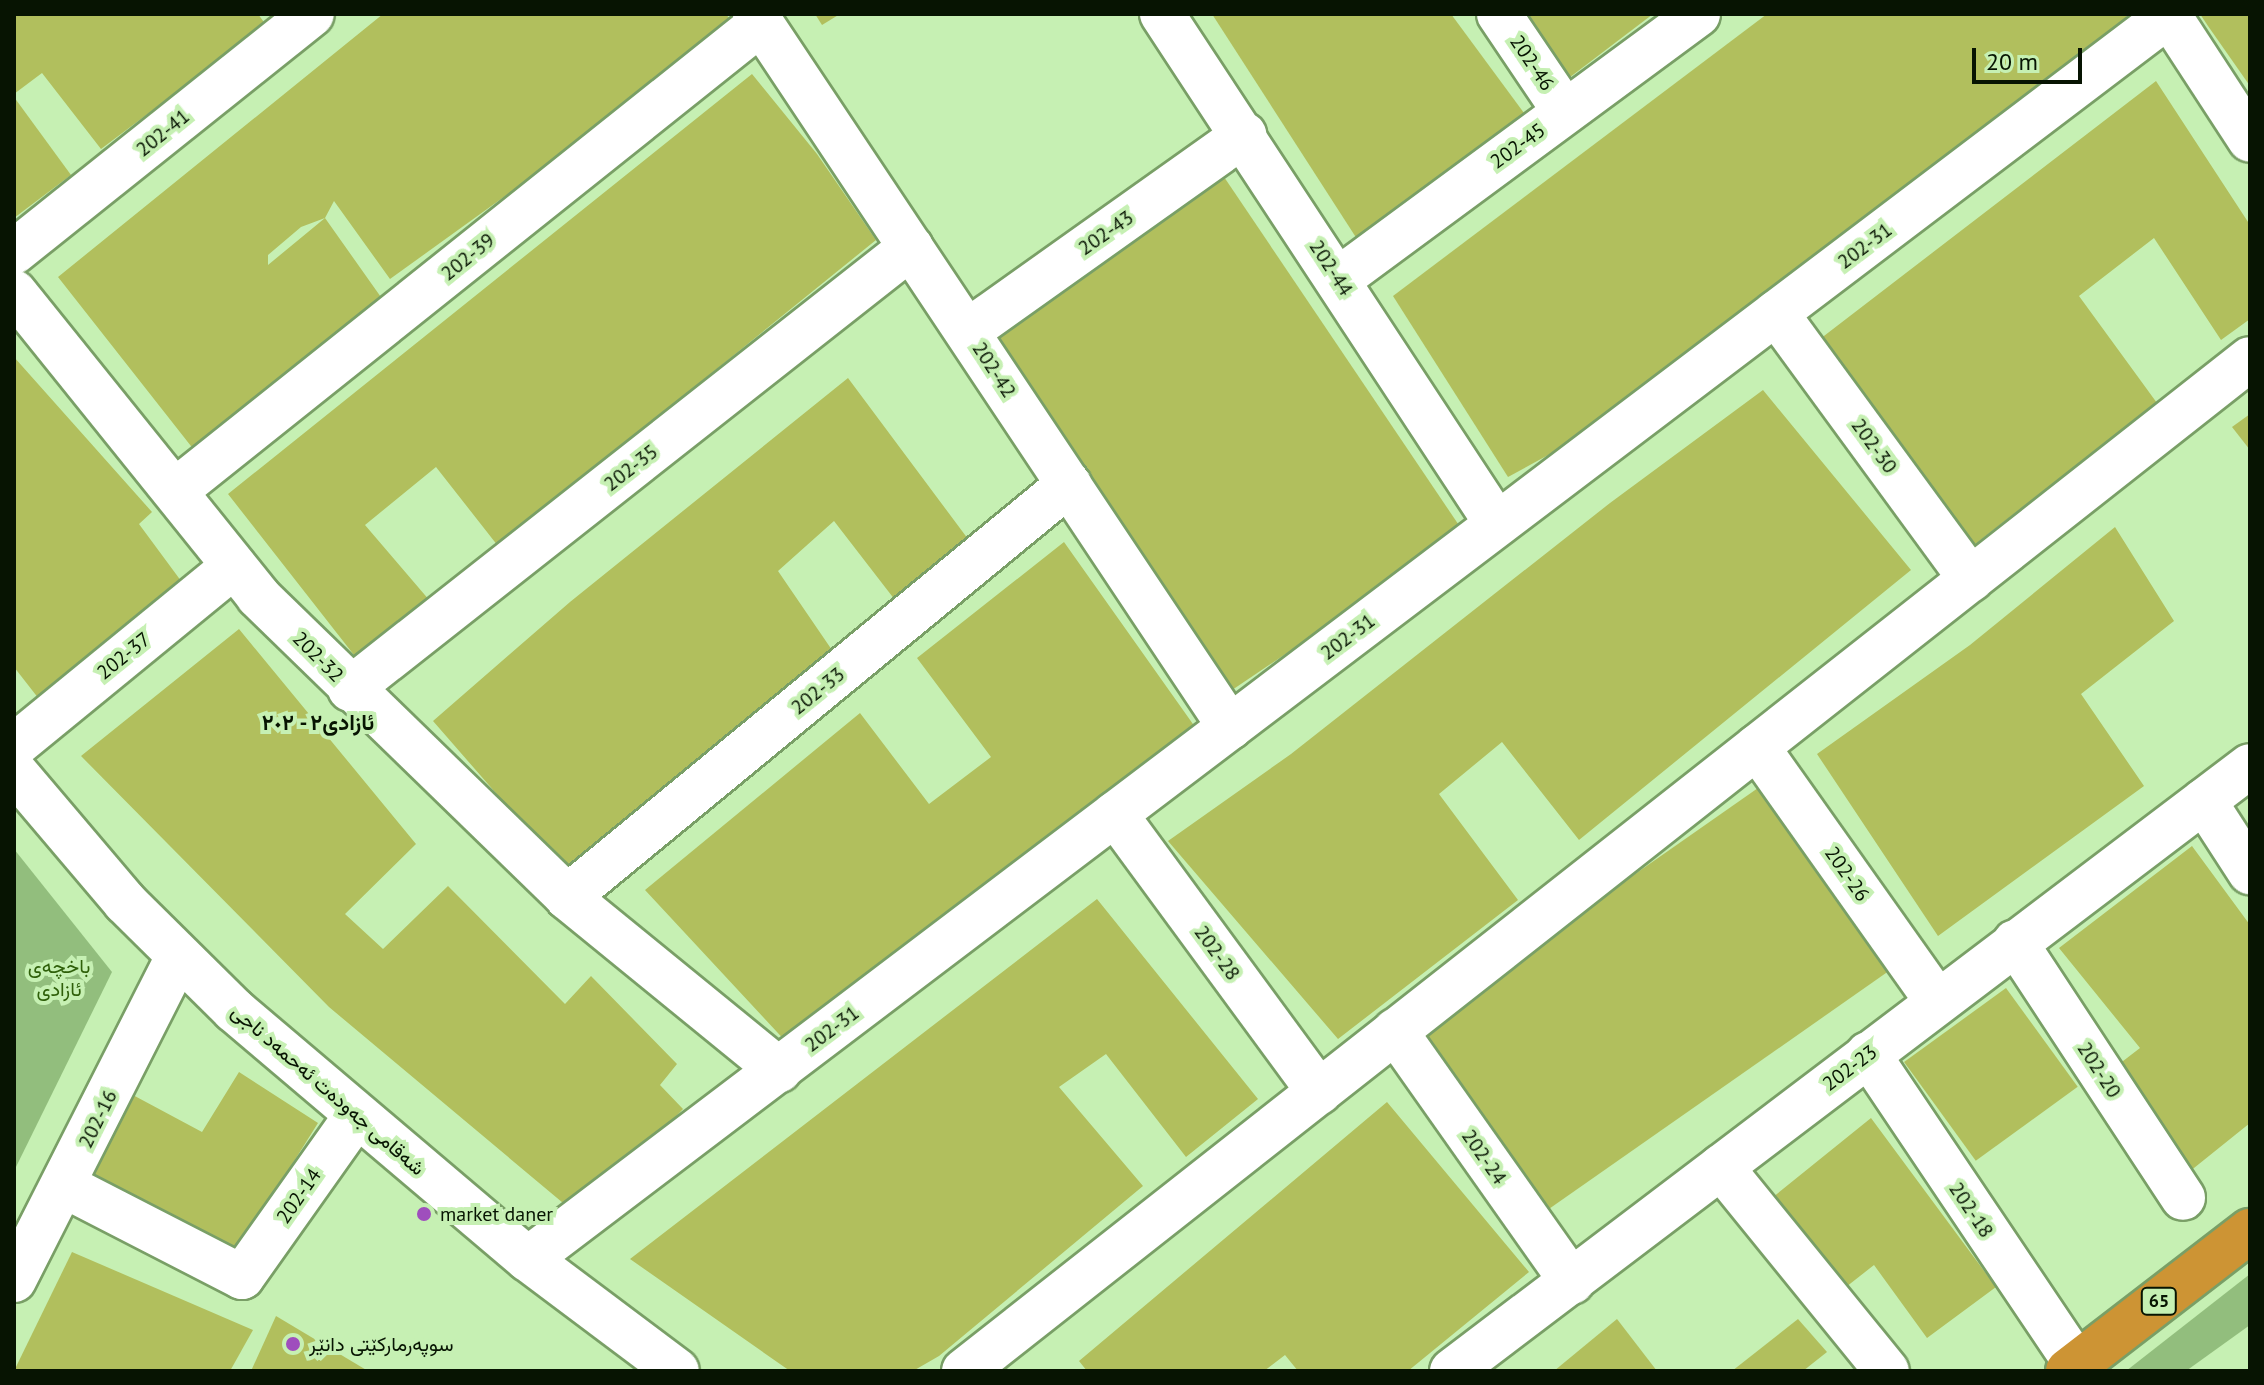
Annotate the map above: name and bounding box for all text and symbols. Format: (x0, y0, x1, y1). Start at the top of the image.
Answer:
street label: 202-46 (1505, 31, 1559, 95)
scale bar (1976, 32, 2086, 82)
text: 20 m (1986, 46, 2038, 77)
street label: 202-41 (131, 104, 195, 162)
street label: 202-45 (1486, 118, 1550, 174)
street label: 202-43 (1074, 205, 1138, 261)
street label: 202-31 (1833, 218, 1897, 274)
street label: 202-39 (436, 228, 500, 286)
street label: 202-44 (1304, 236, 1358, 300)
street label: 202-42 (967, 338, 1021, 402)
street label: 202-30 (1846, 414, 1902, 478)
street label: 202-35 (599, 440, 663, 496)
street label: 202-31 (1316, 609, 1380, 665)
street label: 202-37 (92, 627, 156, 685)
street label: 202-32 (288, 627, 348, 687)
street label: 202-33 (786, 662, 850, 720)
district label: ئازادی٢ - ٢٠٢ (260, 710, 376, 736)
street label: 202-26 (1819, 842, 1875, 906)
street label: 202-28 (1189, 921, 1245, 985)
park label: باخچەی ئازادی (28, 955, 90, 1002)
street label: شەقامی جەودەت ئەحمەد ناجی (226, 1000, 430, 1180)
street label: 202-31 (800, 1001, 864, 1057)
street label: 202-20 (2072, 1038, 2126, 1102)
street label: 202-23 (1818, 1040, 1882, 1096)
street label: 202-16 (74, 1086, 122, 1152)
street label: 202-24 (1456, 1125, 1512, 1189)
street label: 202-14 (271, 1164, 327, 1228)
street label: 202-18 (1944, 1178, 1998, 1242)
place label: market daner (440, 1202, 553, 1226)
marker: market daner (415, 1205, 433, 1223)
road number: 65 (2139, 1287, 2179, 1315)
place label: سوپەرمارکێتی دانێر (309, 1332, 454, 1356)
marker: سوپەرمارکێتی دانێر (284, 1335, 302, 1353)

